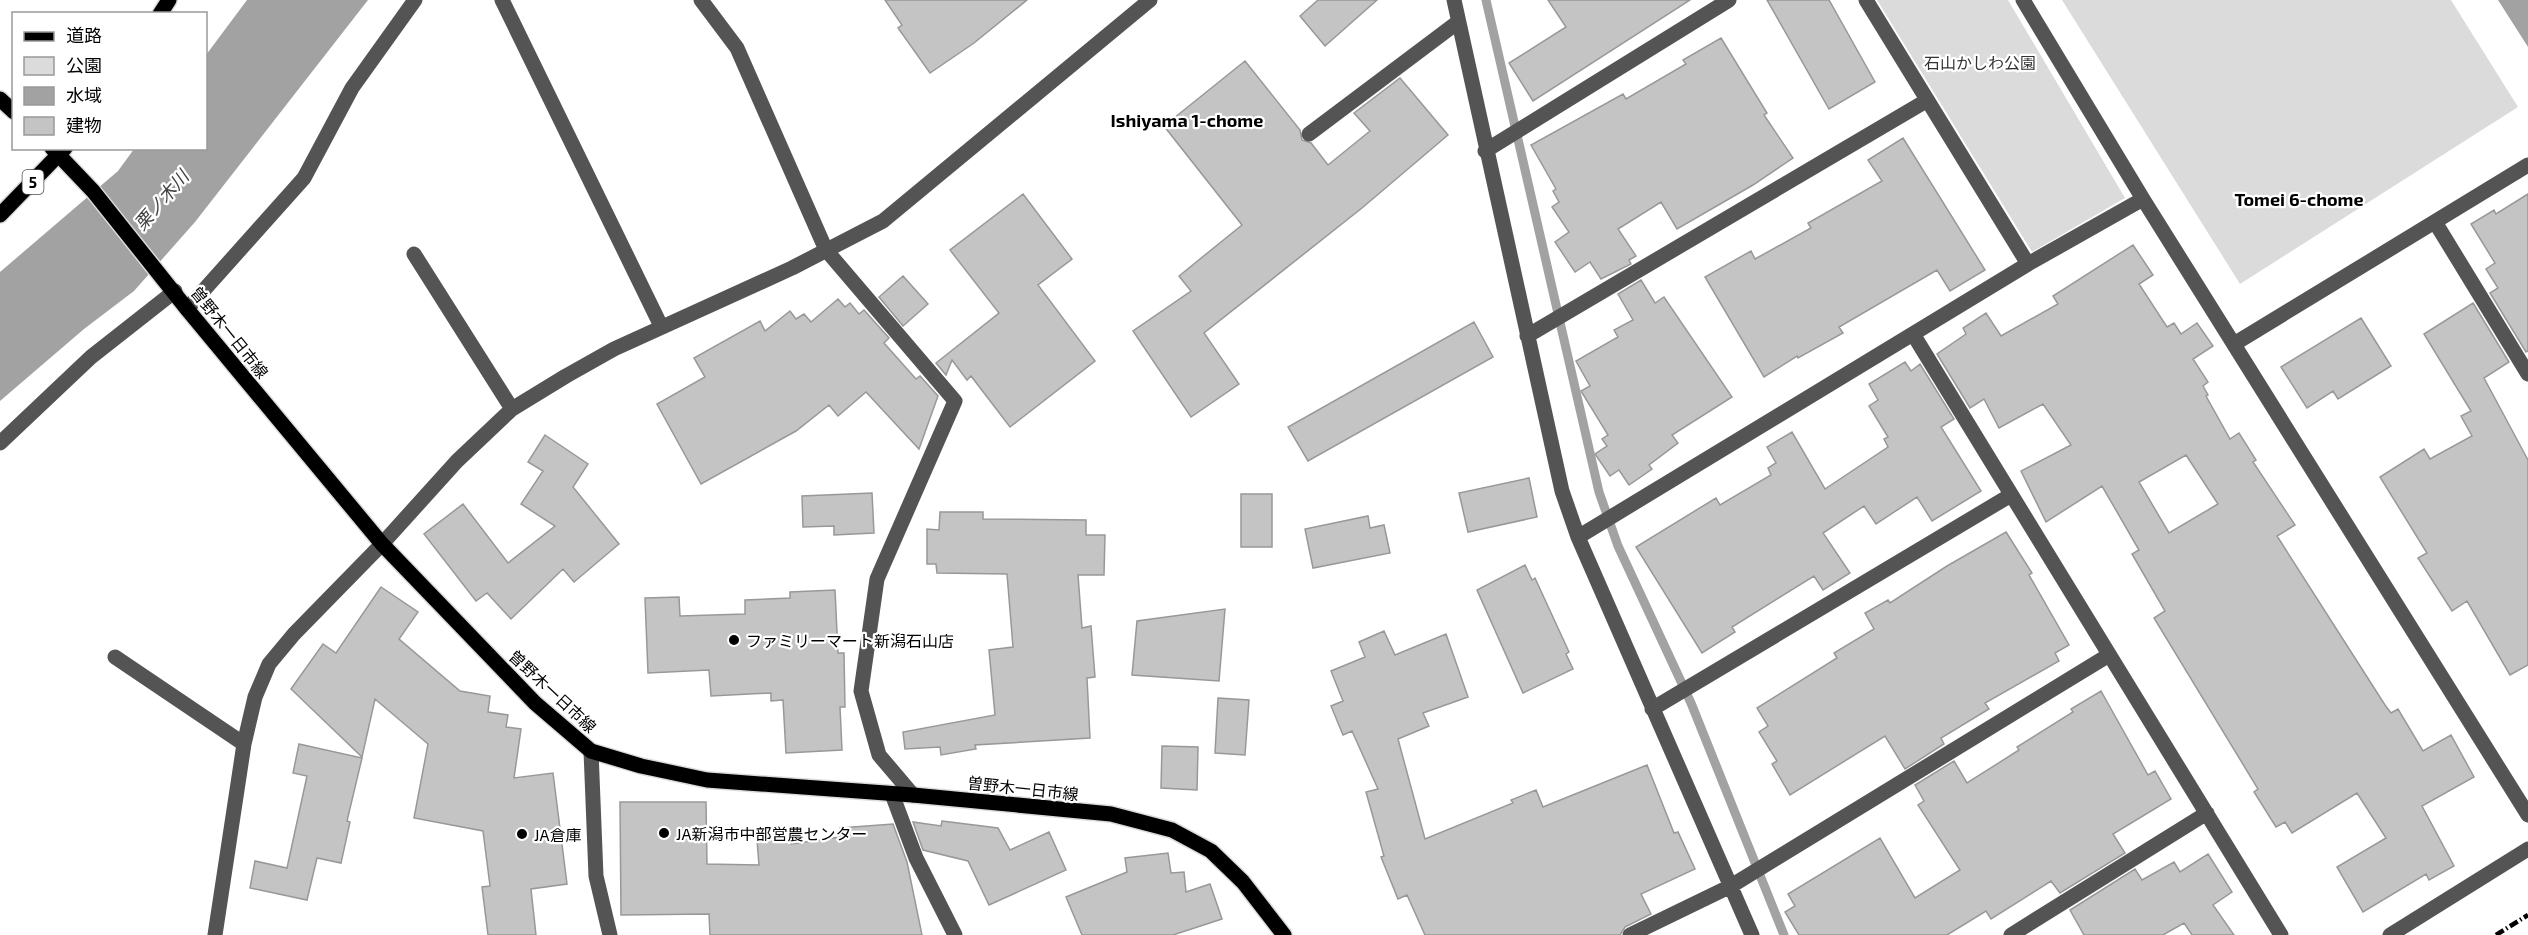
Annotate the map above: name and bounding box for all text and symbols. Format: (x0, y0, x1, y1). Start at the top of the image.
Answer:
legend (12, 12, 207, 150)
text: 道路 (66, 24, 102, 46)
park label: 石山かしわ公園 (1924, 53, 2036, 72)
text: 公園 (66, 54, 102, 76)
text: 水域 (66, 84, 102, 106)
district label: Ishiyama 1-chome (1111, 109, 1263, 131)
text: 建物 (66, 114, 102, 136)
water label: 栗ノ木川 (129, 164, 194, 234)
road number: 5 (22, 170, 44, 194)
district label: Tomei 6-chome (2234, 188, 2364, 210)
street label: 曽野木一日市線 (187, 282, 273, 382)
place label: ファミリーマート新潟石山店 (746, 631, 954, 650)
marker: ファミリーマート新潟石山店 (727, 633, 741, 647)
street label: 曽野木一日市線 (506, 646, 600, 736)
street label: 曽野木一日市線 (966, 773, 1080, 803)
place label: JA新潟市中部営農センター (676, 824, 867, 843)
place label: JA倉庫 (534, 825, 581, 844)
marker: JA新潟市中部営農センター (657, 826, 671, 840)
marker: JA倉庫 (515, 827, 529, 841)

